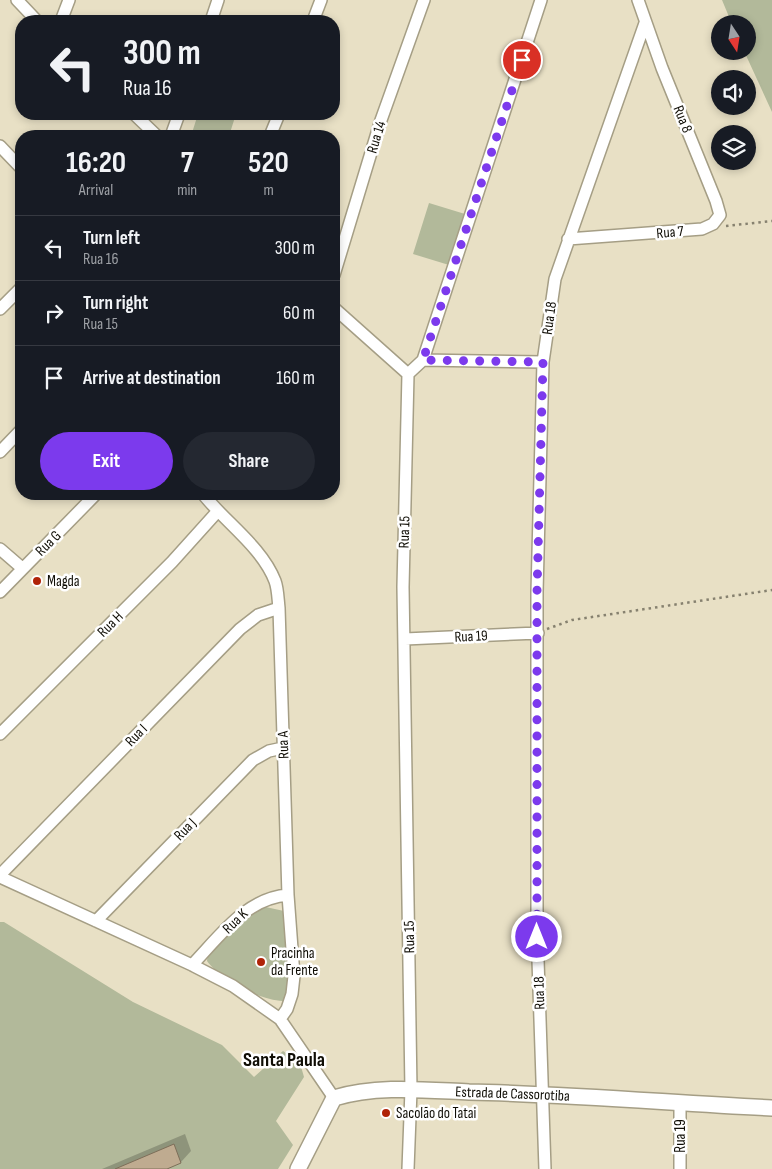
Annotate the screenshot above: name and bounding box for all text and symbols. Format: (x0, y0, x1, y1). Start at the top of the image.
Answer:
north arrow (711, 15, 756, 60)
map controls (711, 15, 756, 170)
text: 300 m (123, 32, 201, 75)
icon: left (40, 35, 105, 100)
pin (501, 39, 543, 81)
icon: arrive (508, 46, 536, 74)
button: sound (711, 70, 756, 115)
text: Rua 16 (123, 75, 172, 102)
street label: Rua 8 (668, 103, 697, 136)
street label: Rua 14 (363, 119, 390, 156)
button: layers (711, 125, 756, 170)
text: 16:20 (66, 145, 126, 181)
text: 7 (181, 145, 194, 181)
text: 520 (248, 145, 289, 181)
text: Arrival (79, 181, 113, 200)
text: min (177, 181, 197, 200)
text: m (263, 181, 274, 200)
street label: Rua 7 (656, 222, 685, 243)
text: Turn left (83, 227, 140, 250)
icon: left (40, 234, 68, 262)
text: 300 m (275, 237, 315, 260)
text: Rua 16 (83, 250, 118, 269)
text: Turn right (83, 292, 148, 315)
icon: right (40, 299, 68, 327)
street label: Rua 18 (538, 300, 561, 336)
text: 60 m (283, 302, 315, 325)
text: Rua 15 (83, 315, 118, 334)
icon: arrive (40, 364, 68, 392)
text: Arrive at destination (83, 367, 221, 390)
text: 160 m (276, 367, 315, 390)
button: Exit (40, 432, 173, 490)
button: Share (183, 432, 315, 490)
street label: Rua 15 (394, 515, 415, 549)
street label: Rua G (31, 526, 65, 560)
place label: Magda (47, 572, 80, 591)
marker: Magda (31, 575, 43, 587)
street label: Rua H (93, 607, 127, 641)
street label: Rua 19 (454, 626, 488, 647)
street label: Rua I (121, 720, 152, 751)
street label: Rua A (274, 730, 293, 759)
street label: Rua J (170, 814, 201, 845)
street label: Rua K (219, 905, 252, 938)
position arrow (510, 910, 562, 962)
street label: Rua 15 (400, 921, 419, 953)
place label: Pracinha da Frente (271, 944, 318, 980)
marker: Pracinha da Frente (255, 956, 267, 968)
street label: Rua 18 (529, 976, 550, 1010)
district label: Santa Paula (243, 1048, 325, 1072)
street label: Estrada de Cassorotiba (455, 1082, 570, 1106)
place label: Sacolão do Tatai (396, 1104, 477, 1123)
marker: Sacolão do Tatai (380, 1107, 392, 1119)
street label: Rua 19 (671, 1119, 690, 1153)

